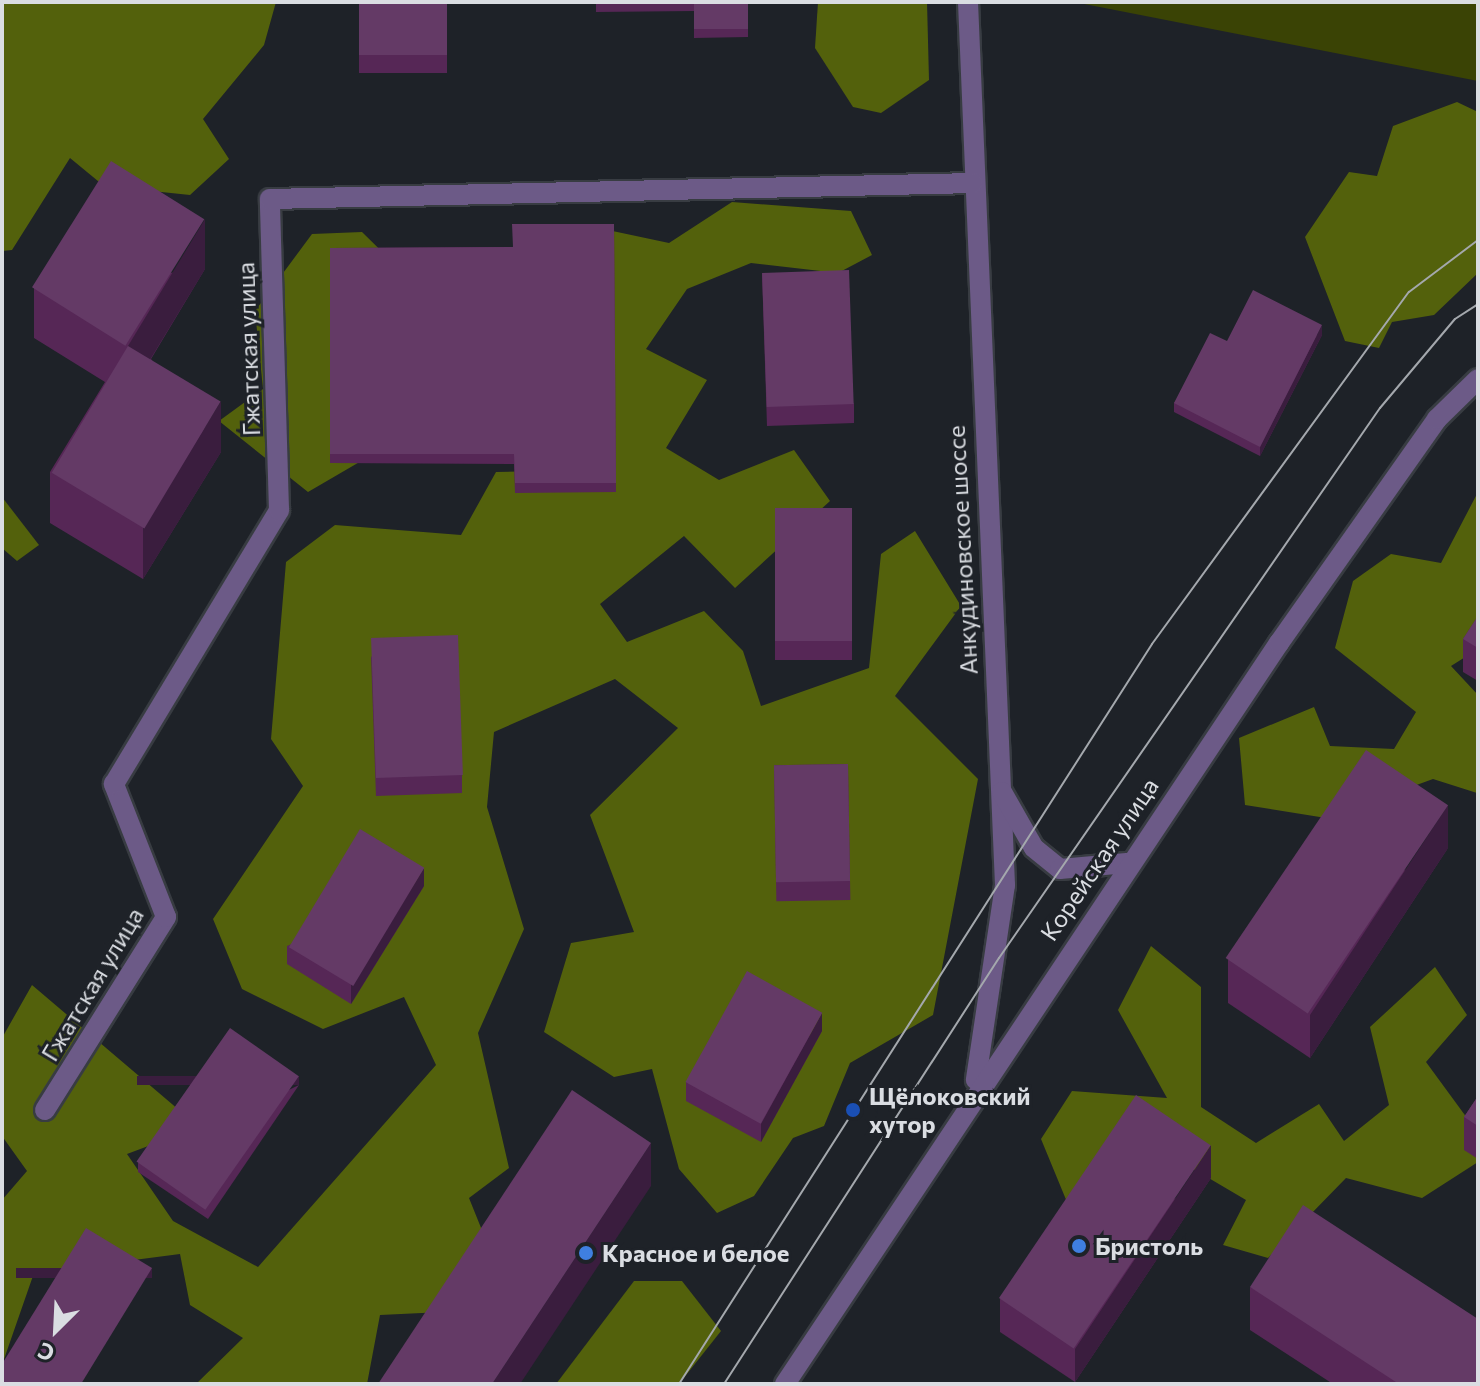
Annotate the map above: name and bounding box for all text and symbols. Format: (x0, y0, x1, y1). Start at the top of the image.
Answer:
street label: Гжатская улица (231, 262, 265, 436)
street label: Анкудиновское шоссе (941, 425, 983, 675)
street label: Корейская улица (1034, 772, 1164, 946)
street label: Гжатская улица (35, 902, 149, 1066)
place label: Щёлоковский хутор (869, 1082, 1031, 1138)
marker: Щёлоковский хутор (844, 1101, 862, 1119)
place label: Бристоль (1095, 1232, 1203, 1260)
marker: Бристоль (1070, 1237, 1088, 1255)
place label: Красное и белое (602, 1239, 789, 1267)
marker: Красное и белое (577, 1244, 595, 1262)
north arrow (16, 1290, 96, 1370)
text: С (34, 1337, 58, 1368)

